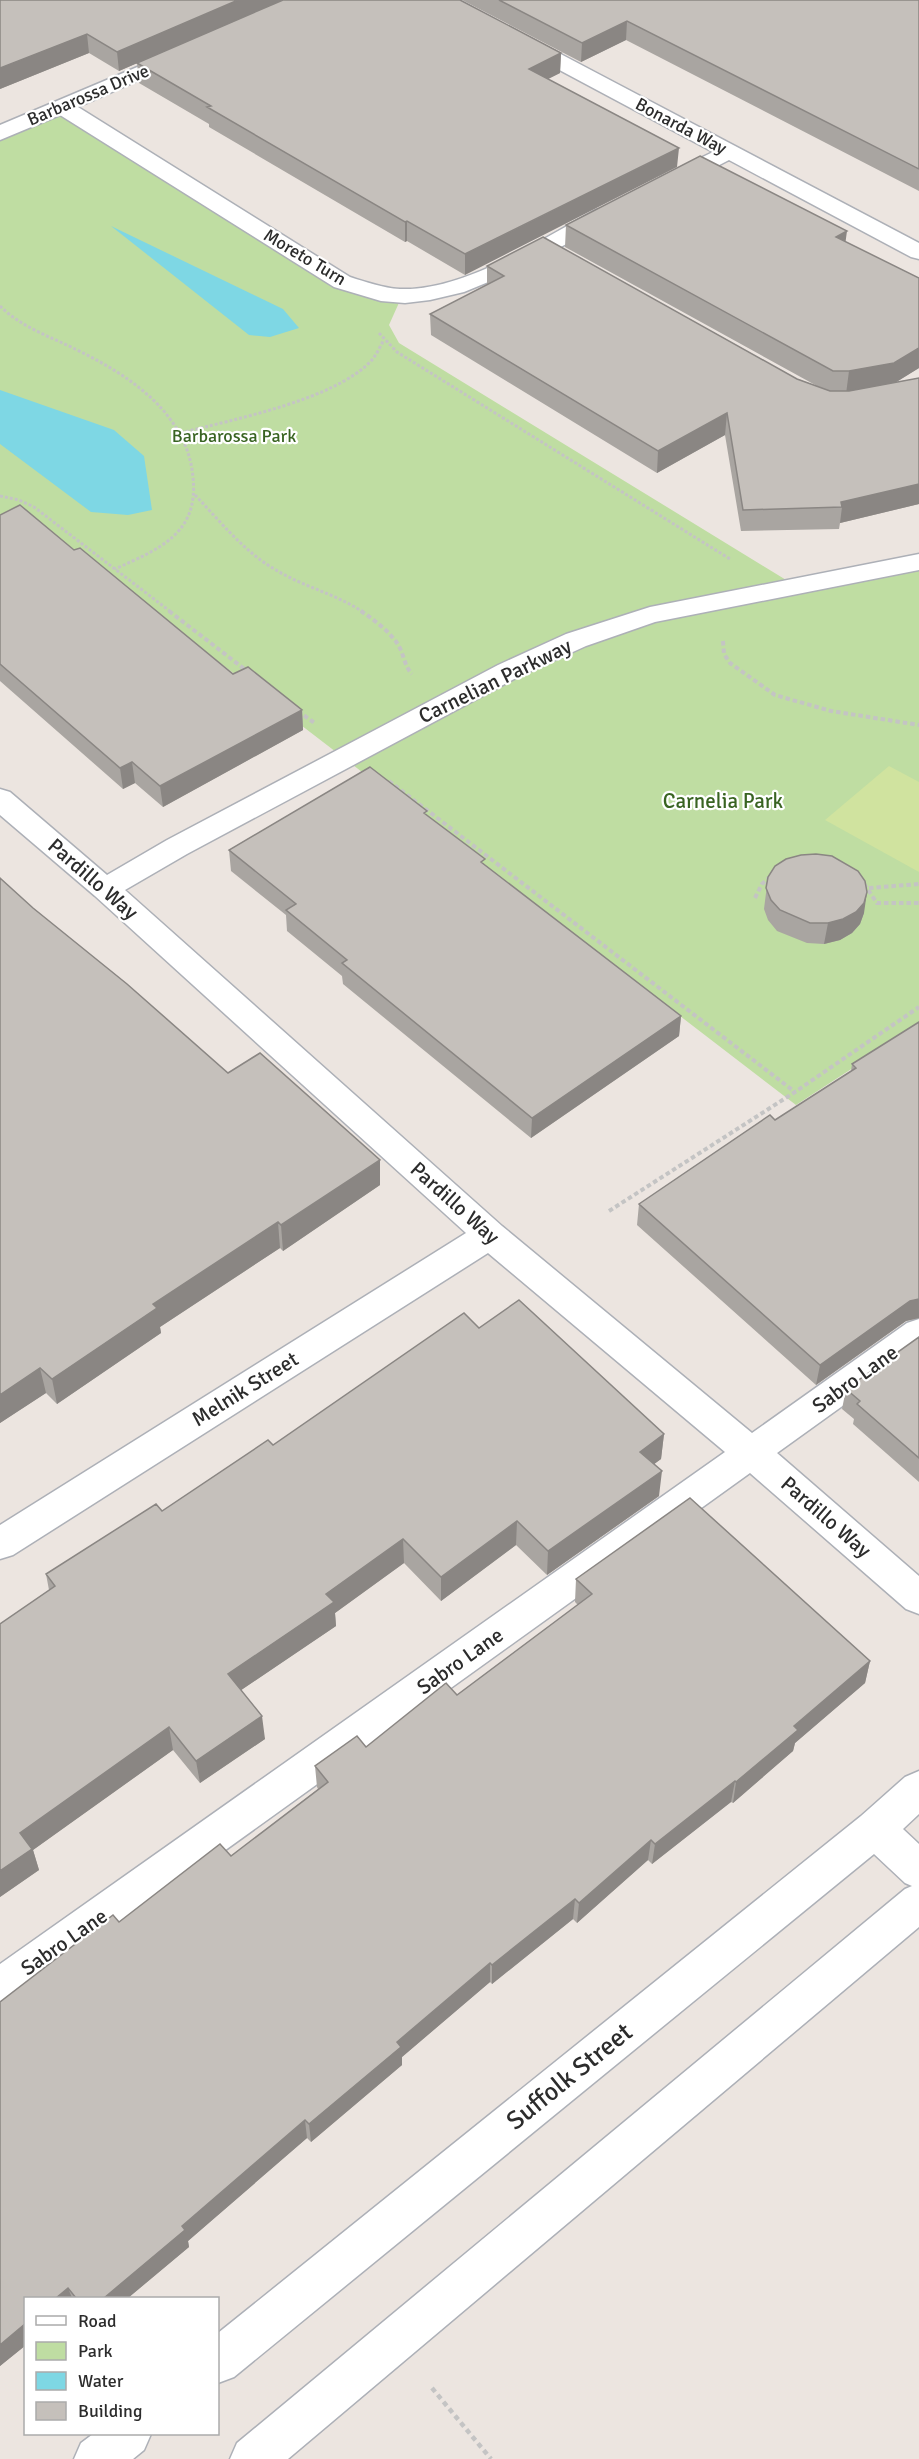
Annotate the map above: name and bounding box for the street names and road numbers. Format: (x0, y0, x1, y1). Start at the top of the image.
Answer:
street label: Barbarossa Drive (24, 59, 152, 131)
street label: Bonarda Way (632, 93, 731, 160)
street label: Moreto Turn (260, 224, 350, 290)
street label: Carnelian Parkway (414, 633, 576, 729)
street label: Pardillo Way (43, 833, 144, 925)
street label: Pardillo Way (405, 1156, 505, 1250)
street label: Sabro Lane (807, 1339, 903, 1419)
street label: Melnik Street (187, 1346, 303, 1432)
street label: Pardillo Way (776, 1471, 877, 1563)
street label: Sabro Lane (412, 1622, 508, 1700)
street label: Sabro Lane (16, 1903, 112, 1981)
street label: Suffolk Street (500, 2016, 639, 2137)

